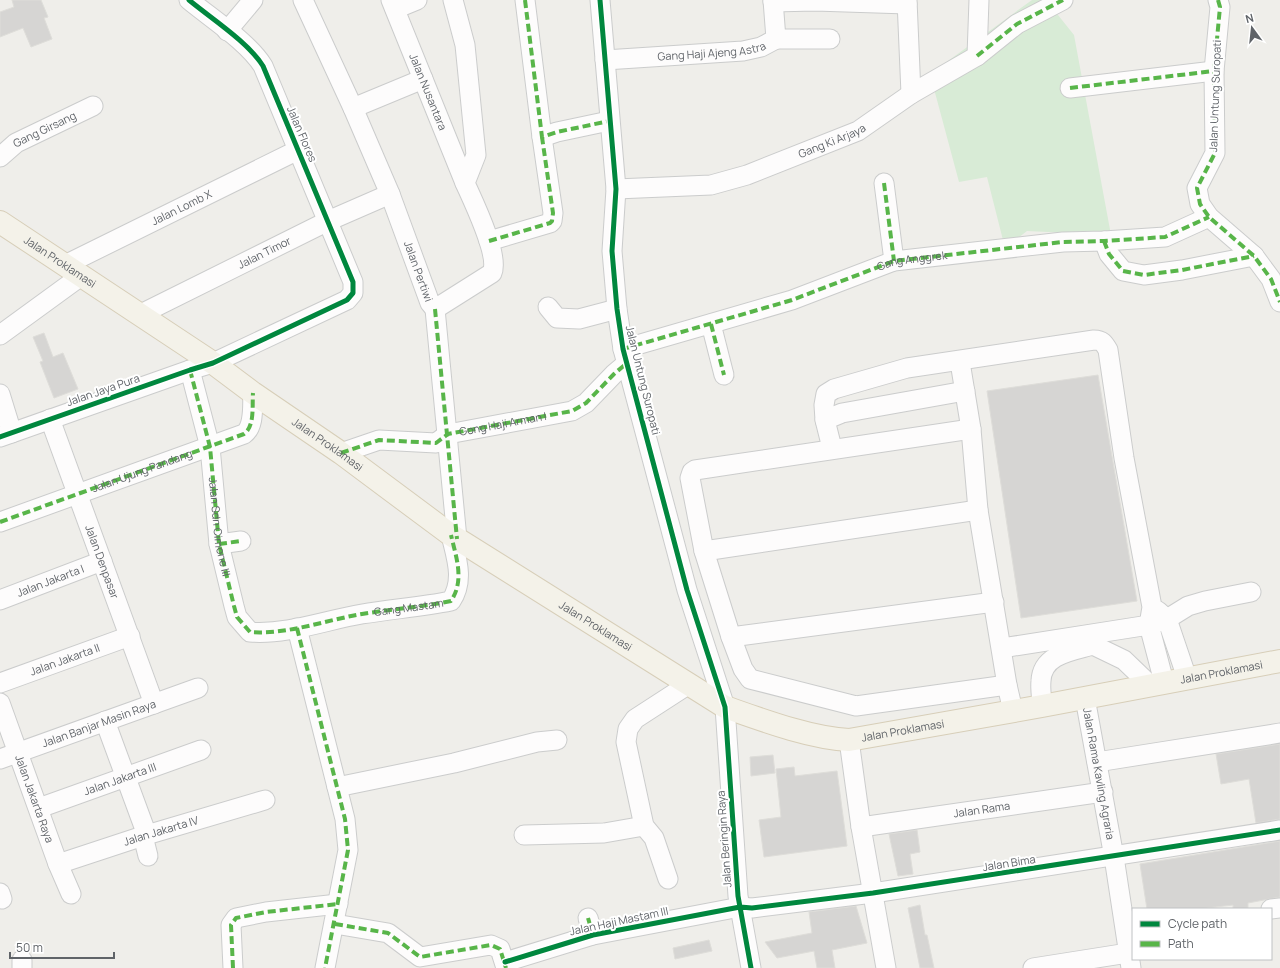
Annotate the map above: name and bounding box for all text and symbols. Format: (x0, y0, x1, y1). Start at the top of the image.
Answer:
north arrow (1232, 8, 1272, 48)
text: N (1244, 10, 1255, 26)
street label: Gang Haji Ajeng Astra (657, 38, 768, 64)
street label: Jalan Untung Suropati (1205, 40, 1224, 152)
street label: Jalan Nusantara (406, 51, 451, 132)
street label: Jalan Flores (284, 104, 321, 164)
street label: Gang Girsang (10, 107, 78, 150)
street label: Gang Ki Arjaya (796, 120, 869, 161)
street label: Jalan Lomb X (149, 186, 214, 228)
street label: Jalan Proklamasi (21, 232, 99, 291)
street label: Jalan Timor (235, 233, 293, 272)
street label: Jalan Pertiwi (401, 239, 437, 304)
street label: Gang Anggrek (874, 247, 949, 274)
street label: Jalan Untung Suropati (623, 324, 664, 436)
street label: Jalan Jaya Pura (64, 370, 141, 409)
street label: Gong Haji Arman I (458, 408, 548, 439)
street label: Jalan Proklamasi (289, 414, 367, 474)
street label: Jalan Ujung Pandang (90, 445, 194, 495)
street label: Jalan Sdn Cimone III (206, 477, 235, 578)
street label: Jalan Denpasar (82, 523, 123, 601)
street label: Jalan Jakarta I (15, 561, 86, 600)
street label: Gang Mastam (373, 595, 445, 619)
street label: Jalan Proklamasi (557, 597, 635, 654)
street label: Jalan Jakarta II (28, 640, 102, 679)
street label: Jalan Proklamasi (1179, 656, 1264, 687)
street label: Jalan Banjar Masin Raya (40, 696, 158, 750)
street label: Jalan Rama Kavling Agraria (1080, 706, 1119, 841)
street label: Jalan Proklamasi (860, 715, 945, 745)
street label: Jalan Jakarta Raya (12, 753, 58, 845)
street label: Jalan Jakarta III (82, 759, 158, 798)
street label: Jalan Beringin Raya (713, 790, 734, 888)
street label: Jalan Rama (952, 798, 1011, 821)
street label: Jalan Jakarta IV (121, 812, 200, 849)
street label: Jalan Bima (981, 851, 1036, 874)
street label: Jalan Haji Mastam III (568, 903, 670, 938)
legend (1132, 908, 1272, 960)
text: Cycle path (1168, 915, 1227, 932)
scale bar (10, 934, 114, 960)
text: Path (1168, 935, 1194, 952)
text: 50 m (16, 939, 43, 956)

